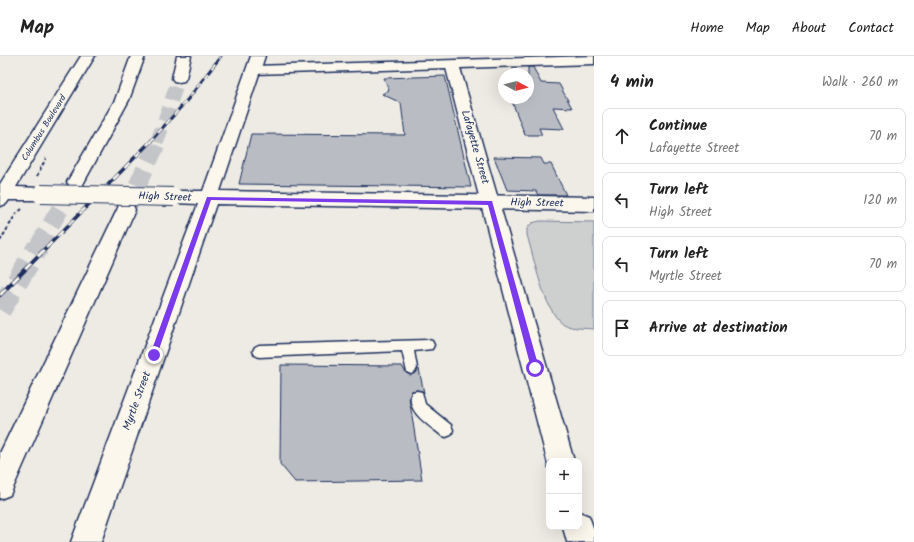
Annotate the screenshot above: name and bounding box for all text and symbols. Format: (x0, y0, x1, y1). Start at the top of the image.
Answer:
text: Map (20, 13, 54, 43)
text: Home (690, 17, 724, 39)
text: Map (746, 17, 770, 39)
text: About (792, 17, 826, 39)
text: Contact (848, 17, 894, 39)
north arrow (498, 68, 534, 104)
text: 4 min (610, 69, 654, 96)
text: Walk · 260 m (822, 72, 898, 93)
street label: Columbus Boulevard (18, 92, 71, 164)
street label: Lafayette Street (456, 108, 494, 187)
text: Continue (649, 114, 707, 138)
icon: ahead (611, 125, 633, 147)
text: 70 m (869, 126, 897, 147)
text: Lafayette Street (649, 138, 739, 159)
text: Turn left (649, 178, 709, 202)
street label: High Street (138, 187, 193, 207)
icon: left (611, 189, 633, 211)
text: 120 m (863, 190, 897, 211)
street label: High Street (510, 194, 565, 212)
text: High Street (649, 202, 712, 223)
text: Turn left (649, 242, 709, 266)
icon: left (611, 253, 633, 275)
text: 70 m (869, 254, 897, 275)
text: Myrtle Street (649, 266, 722, 287)
text: Arrive at destination (649, 316, 788, 340)
icon: arrive (611, 317, 633, 339)
route end (145, 346, 163, 364)
route start (526, 359, 544, 377)
street label: Myrtle Street (118, 368, 156, 433)
map controls (546, 458, 582, 530)
button: + (546, 458, 582, 494)
button: − (546, 494, 582, 530)

